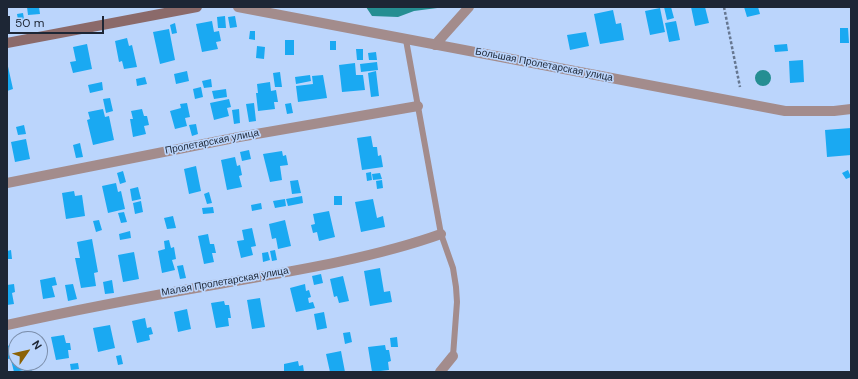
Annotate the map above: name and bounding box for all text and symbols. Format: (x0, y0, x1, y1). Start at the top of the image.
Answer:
scale bar (10, 8, 106, 34)
text: 50 m (15, 15, 44, 31)
street label: Большая Пролетарская улица (474, 46, 614, 84)
street label: Пролетарская улица (164, 127, 260, 157)
street label: Малая Пролетарская улица (160, 265, 290, 299)
north arrow (8, 331, 48, 371)
text: N (29, 338, 45, 352)

